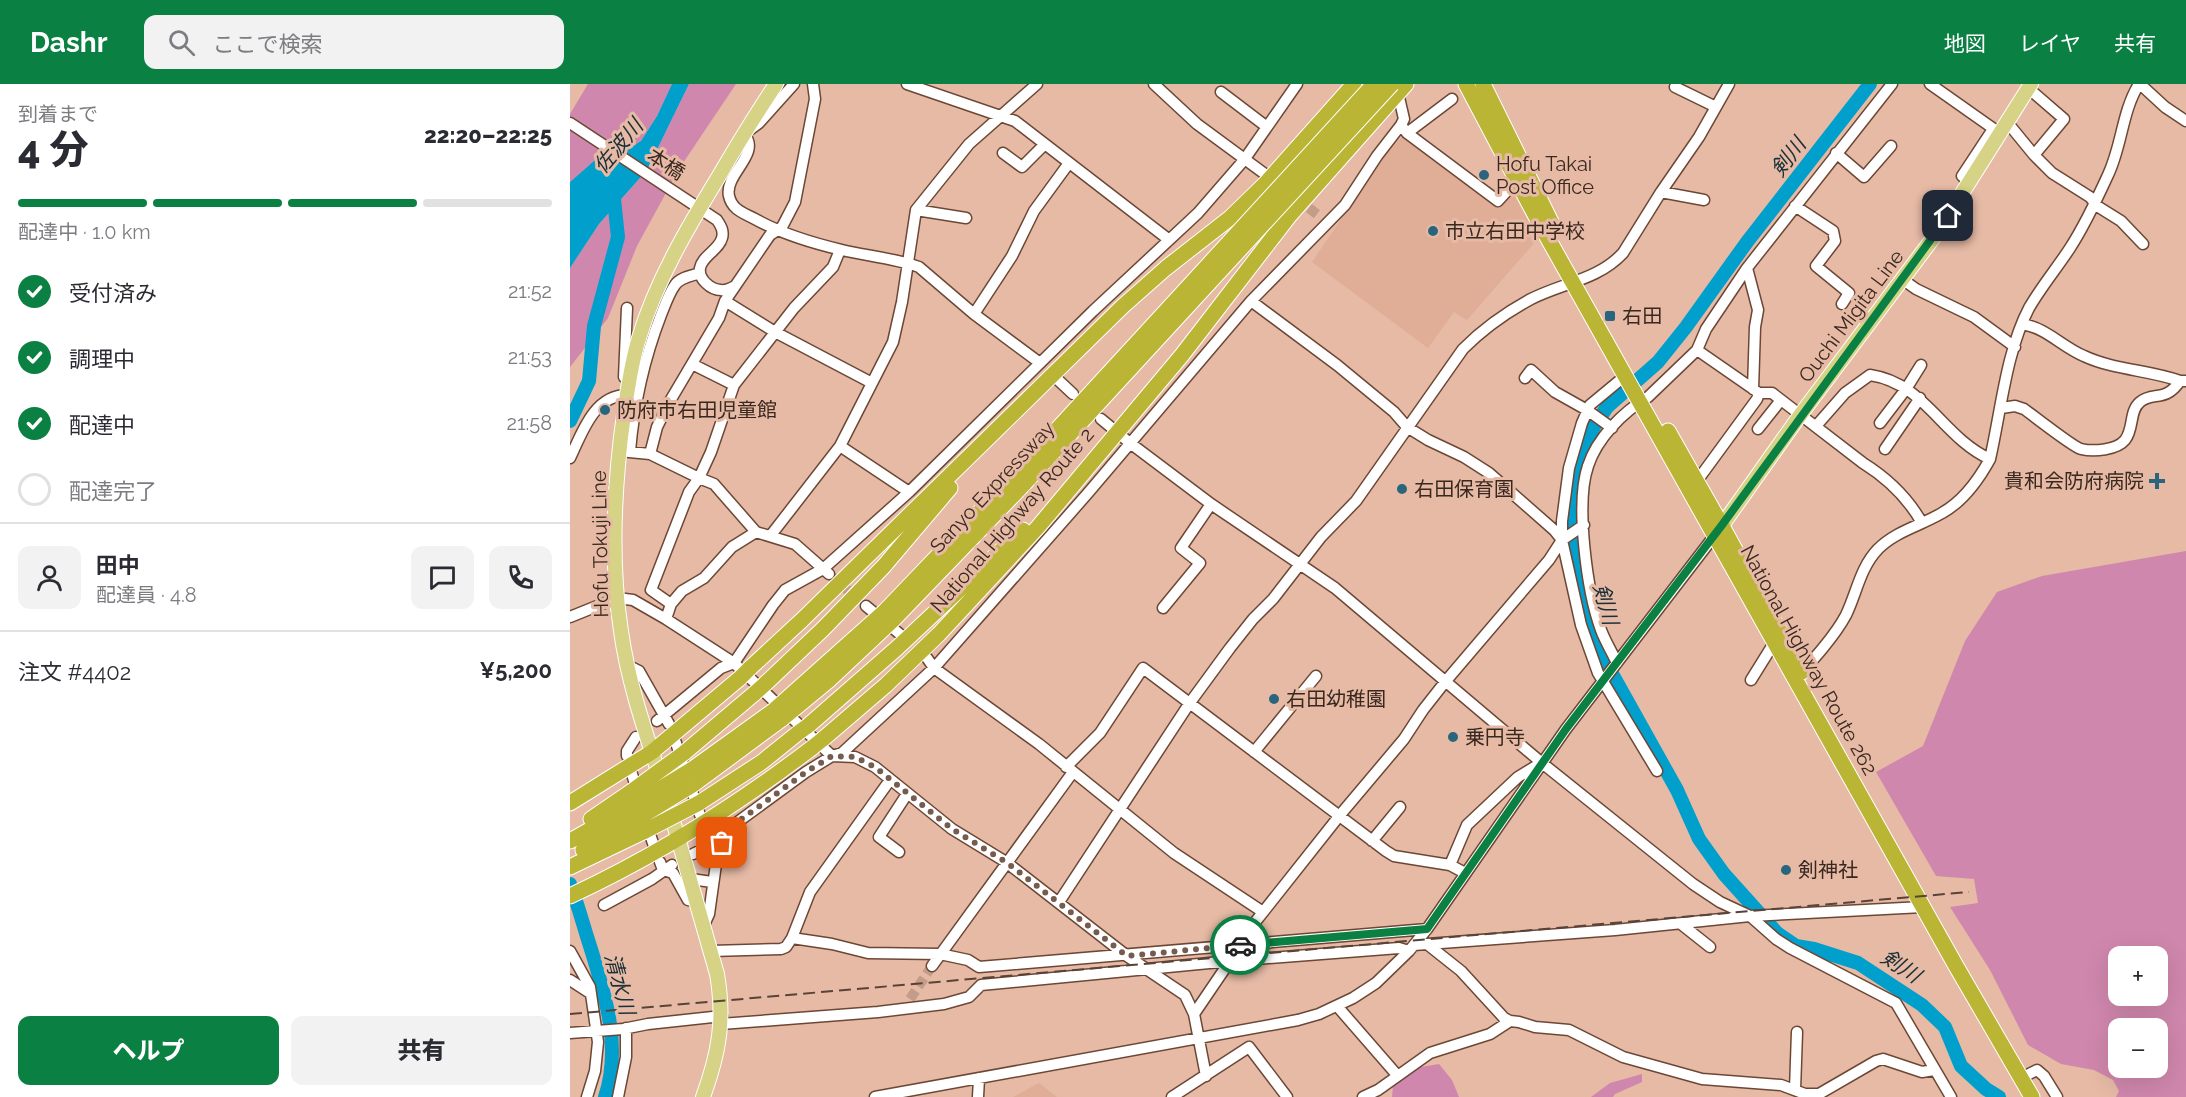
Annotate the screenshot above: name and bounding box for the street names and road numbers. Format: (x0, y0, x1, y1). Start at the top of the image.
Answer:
street label: 本橋 (643, 143, 689, 185)
street label: Ouchi Migita Line (1793, 245, 1909, 387)
street label: Sanyo Expressway (925, 416, 1059, 558)
street label: National Highway Route 2 (925, 423, 1099, 617)
street label: Hofu Tokuji Line (587, 470, 613, 618)
street label: National Highway Route 262 (1736, 541, 1882, 779)

